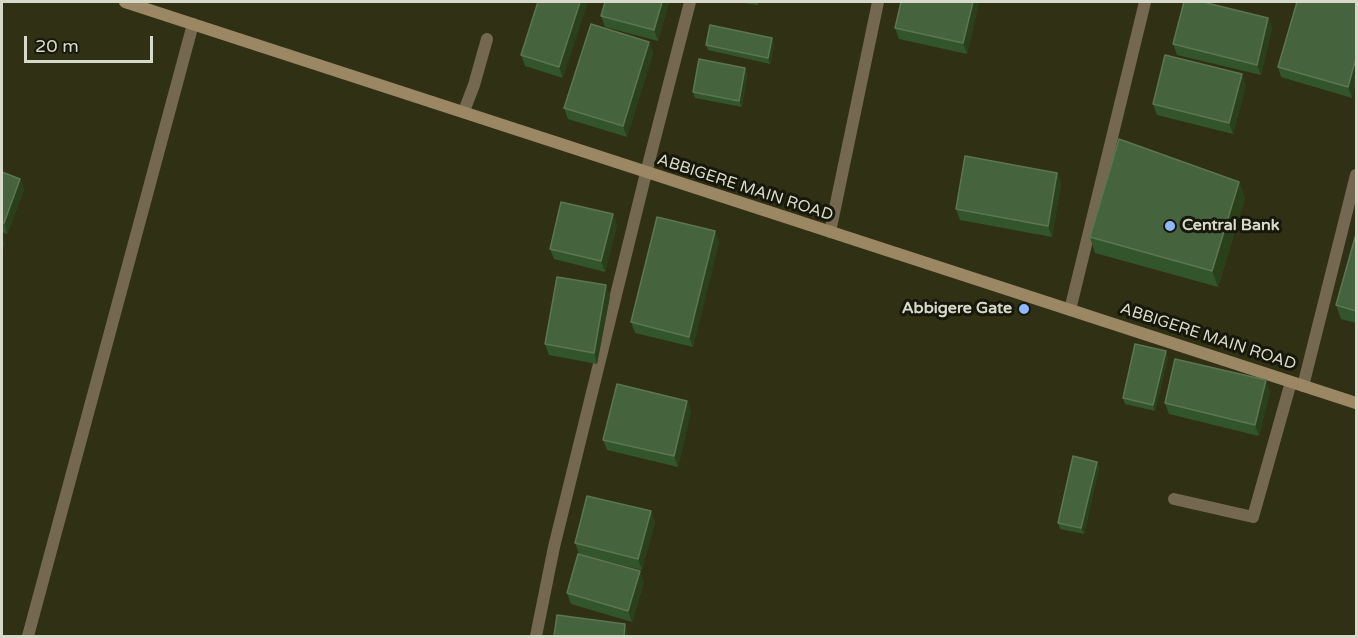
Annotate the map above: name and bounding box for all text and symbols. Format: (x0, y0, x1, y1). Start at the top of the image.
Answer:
scale bar (27, 24, 156, 62)
text: 20 m (35, 35, 79, 57)
street label: ABBIGERE MAIN ROAD (655, 150, 835, 226)
place label: Central Bank (1182, 216, 1279, 236)
marker: Central Bank (1163, 219, 1177, 233)
place label: Abbigere Gate (902, 299, 1012, 319)
street label: ABBIGERE MAIN ROAD (1118, 299, 1298, 375)
marker: Abbigere Gate (1017, 302, 1031, 316)

